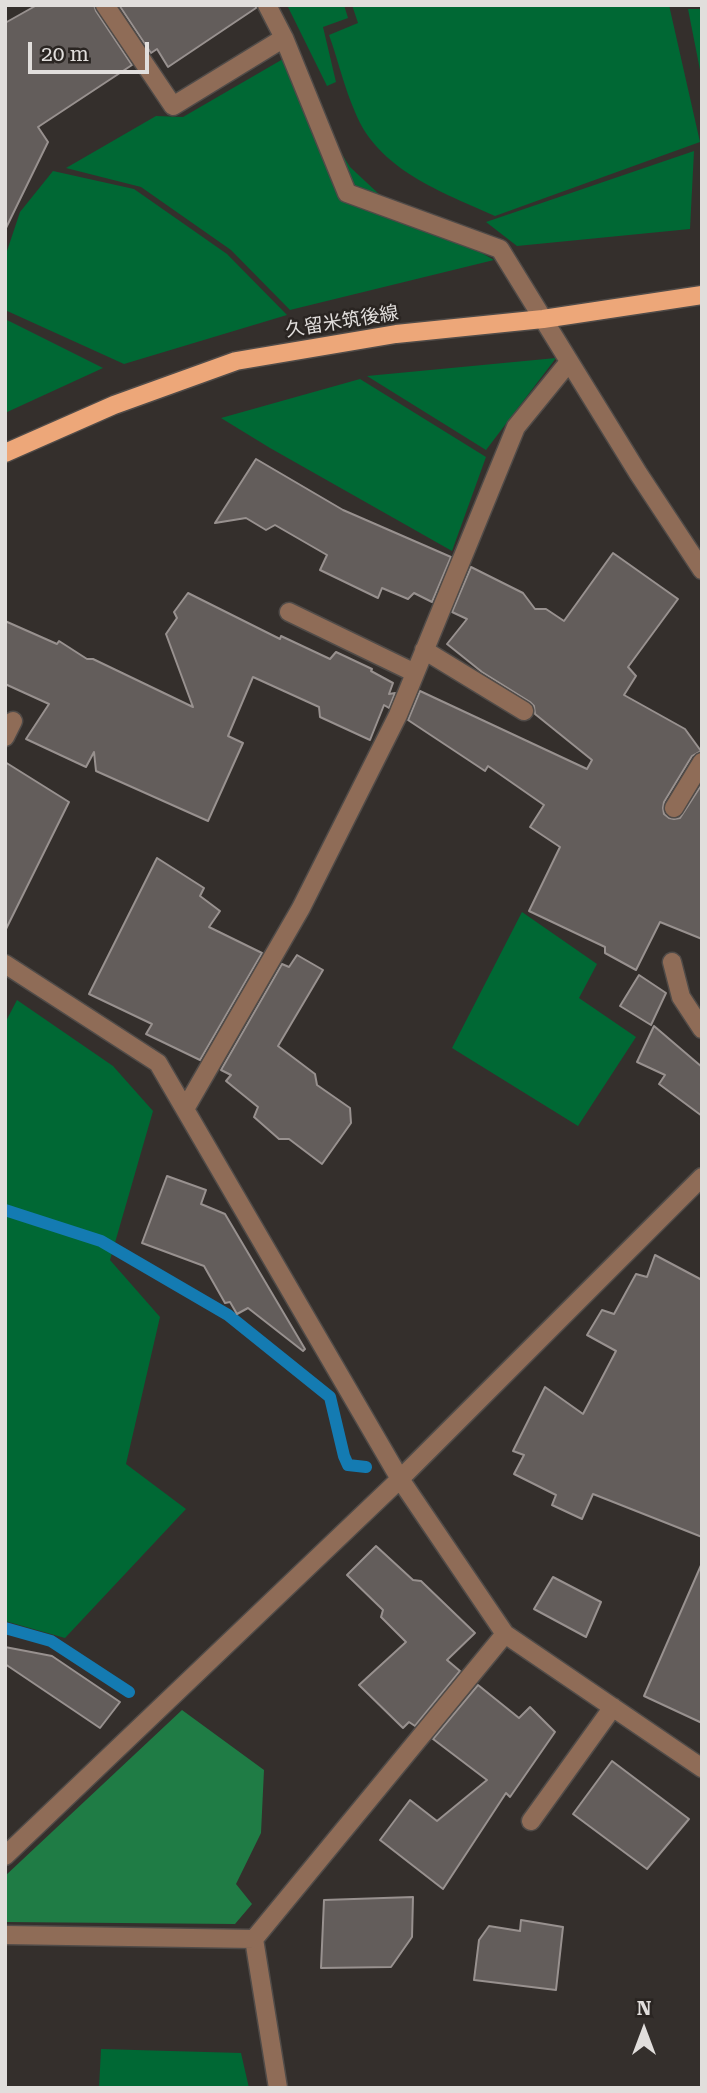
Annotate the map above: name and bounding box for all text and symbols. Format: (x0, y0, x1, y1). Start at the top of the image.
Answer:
scale bar (32, 28, 152, 72)
text: 20 m (41, 42, 89, 66)
street label: 久留米筑後線 (284, 302, 400, 342)
north arrow (609, 1995, 679, 2065)
text: N (637, 1997, 651, 2020)

